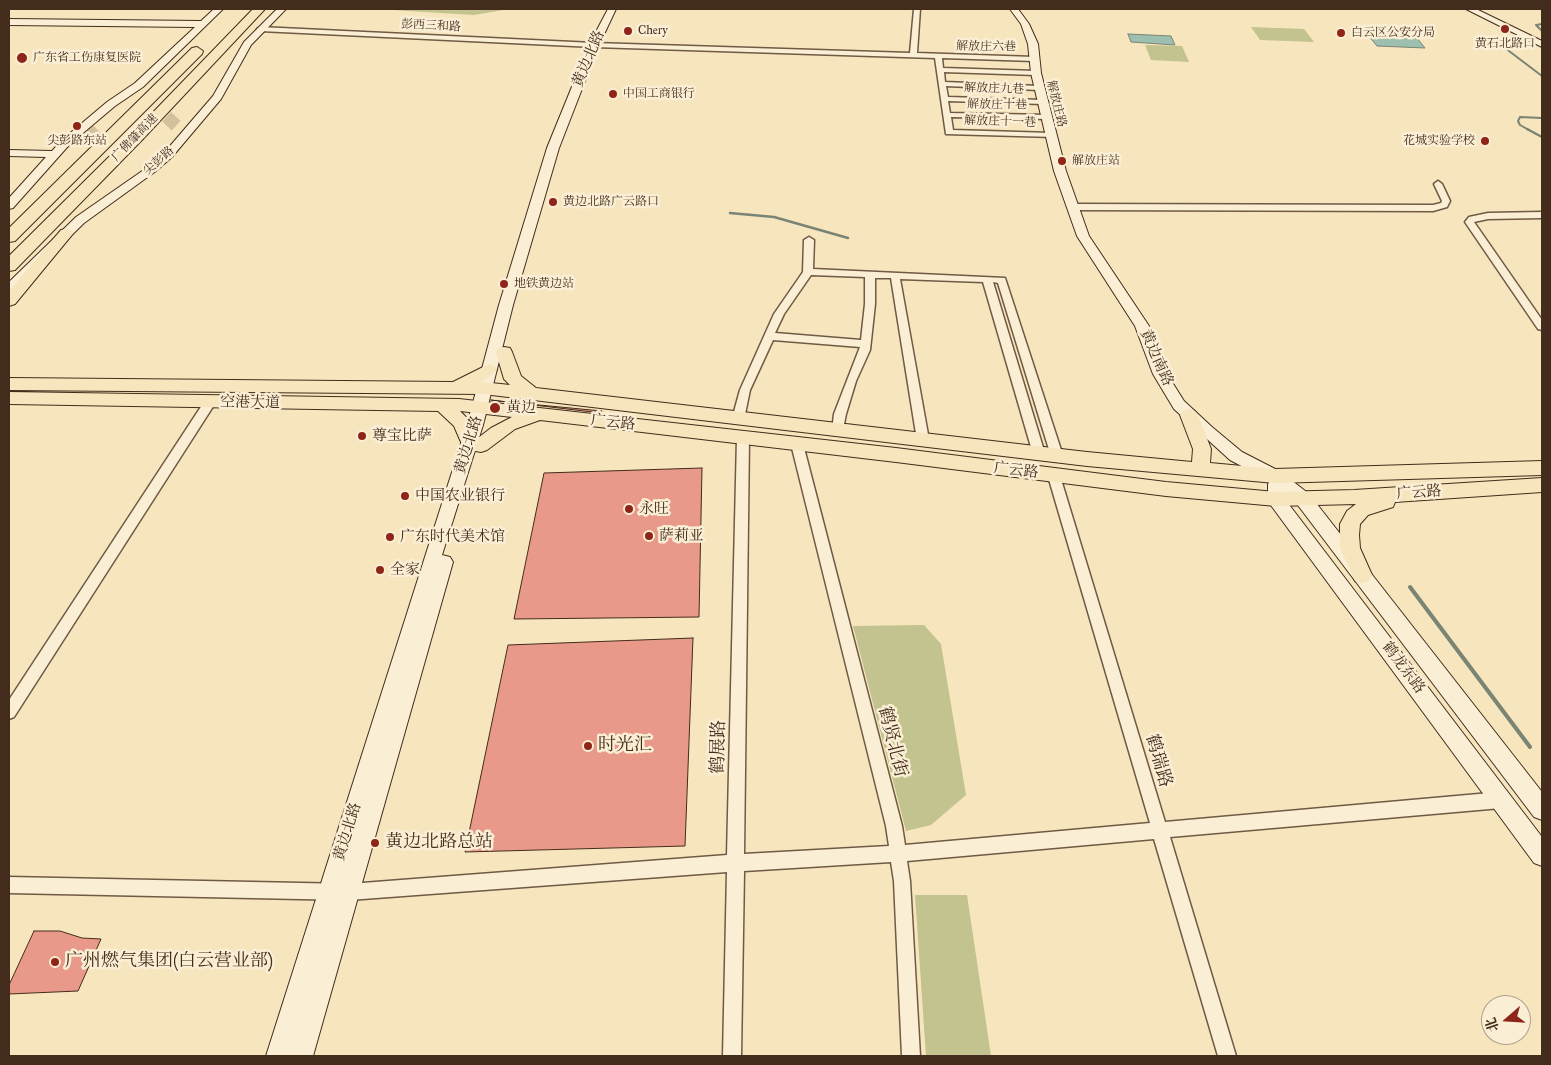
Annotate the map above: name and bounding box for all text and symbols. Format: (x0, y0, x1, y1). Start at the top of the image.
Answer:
street label: 彭西三和路 (401, 17, 461, 35)
marker: 黄石北路口 (1499, 23, 1511, 35)
place label: Chery (638, 24, 668, 38)
marker: Chery (622, 25, 634, 37)
place label: 白云区公安分局 (1351, 26, 1435, 40)
marker: 白云区公安分局 (1335, 27, 1347, 39)
street label: 黄边北路 (569, 28, 609, 90)
place label: 黄石北路口 (1475, 37, 1535, 51)
street label: 解放庄六巷 (956, 39, 1016, 55)
marker: 广东省工伤康复医院 (15, 51, 29, 65)
place label: 广东省工伤康复医院 (33, 51, 141, 65)
street label: 解放庄路 (1043, 79, 1069, 129)
street label: 解放庄九巷 (964, 81, 1024, 97)
place label: 中国工商银行 (623, 87, 695, 101)
marker: 中国工商银行 (607, 88, 619, 100)
street label: 解放庄十巷 (967, 97, 1027, 113)
street label: 广佛肇高速 (109, 111, 161, 165)
street label: 解放庄十一巷 (964, 114, 1036, 130)
marker: 尖彭路东站 (71, 120, 83, 132)
place label: 尖彭路东站 (47, 134, 107, 148)
place label: 花城实验学校 (1403, 134, 1475, 148)
marker: 花城实验学校 (1479, 135, 1491, 147)
street label: 尖彭路 (141, 144, 177, 178)
place label: 解放庄站 (1072, 154, 1120, 168)
marker: 解放庄站 (1056, 155, 1068, 167)
place label: 黄边北路广云路口 (563, 195, 659, 209)
marker: 黄边北路广云路口 (547, 196, 559, 208)
place label: 地铁黄边站 (514, 277, 574, 291)
marker: 地铁黄边站 (498, 278, 510, 290)
street label: 黄边南路 (1136, 327, 1176, 389)
street label: 空港大道 (220, 393, 280, 413)
place label: 黄边 (506, 399, 536, 417)
marker: 黄边 (488, 401, 502, 415)
street label: 广云路 (590, 412, 636, 434)
street label: 黄边北路 (452, 414, 486, 476)
place label: 尊宝比萨 (372, 427, 432, 445)
marker: 尊宝比萨 (356, 430, 368, 442)
street label: 广云路 (993, 459, 1039, 483)
street label: 广云路 (1396, 482, 1442, 504)
place label: 中国农业银行 (415, 487, 505, 505)
marker: 中国农业银行 (399, 490, 411, 502)
place label: 永旺 (639, 500, 669, 518)
marker: 永旺 (623, 503, 635, 515)
place label: 萨莉亚 (659, 527, 704, 545)
place label: 广东时代美术馆 (400, 528, 505, 546)
marker: 萨莉亚 (643, 530, 655, 542)
marker: 广东时代美术馆 (384, 531, 396, 543)
place label: 全家 (390, 561, 420, 579)
marker: 全家 (374, 564, 386, 576)
street label: 鹤龙东路 (1378, 639, 1428, 697)
street label: 鹤贤北街 (873, 704, 911, 780)
street label: 鹤展路 (708, 720, 730, 774)
street label: 鹤瑞路 (1140, 732, 1176, 790)
place label: 时光汇 (598, 735, 652, 757)
marker: 时光汇 (582, 740, 594, 752)
street label: 黄边北路 (331, 801, 365, 863)
place label: 黄边北路总站 (385, 832, 493, 854)
marker: 黄边北路总站 (369, 837, 381, 849)
place label: 广州燃气集团(白云营业部) (65, 951, 273, 973)
marker: 广州燃气集团(白云营业部) (49, 956, 61, 968)
north arrow (1481, 995, 1531, 1045)
text: 北 (1482, 1015, 1503, 1034)

